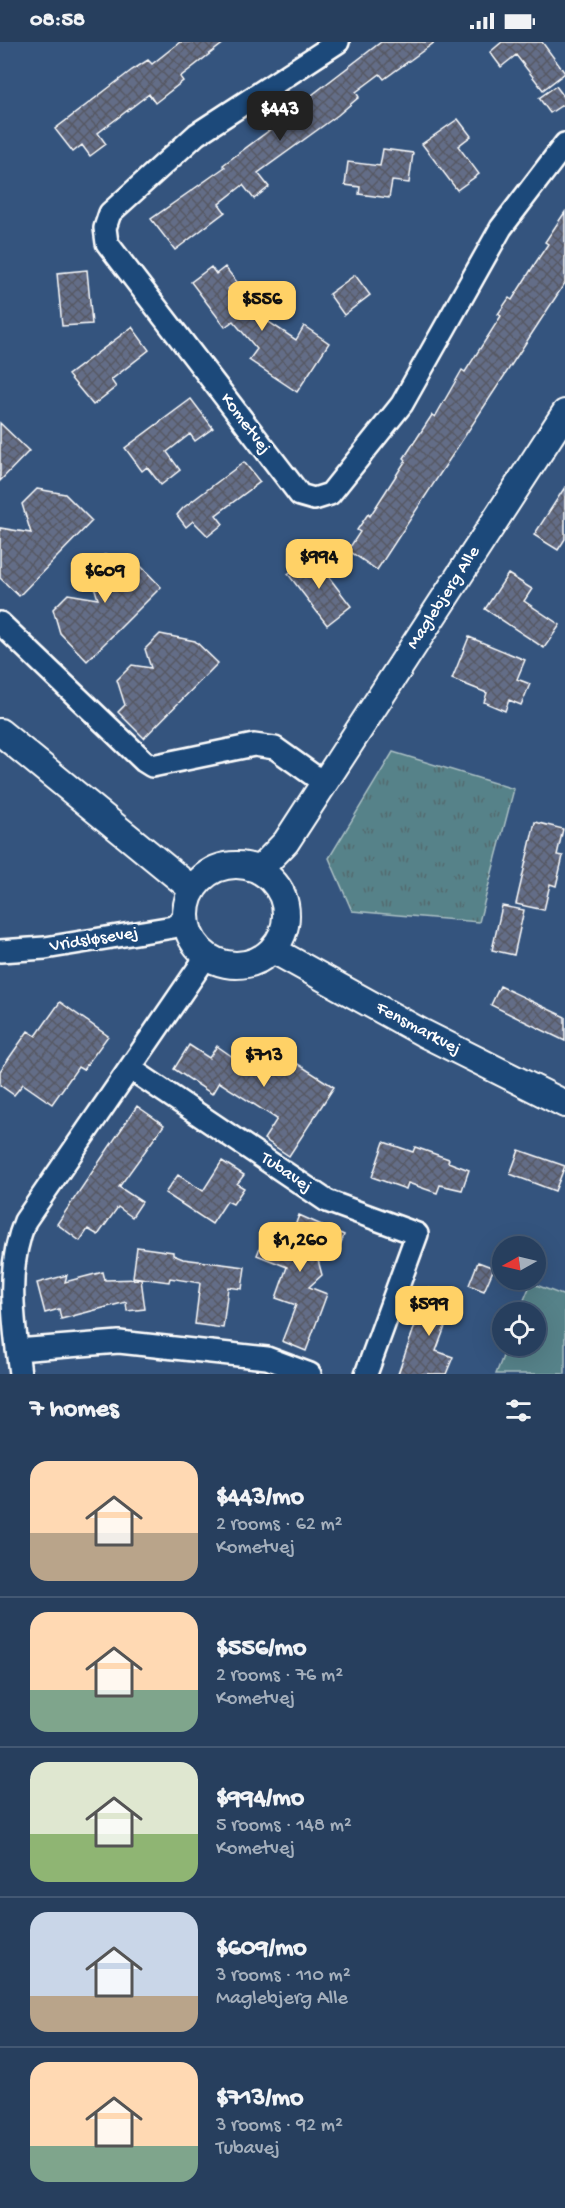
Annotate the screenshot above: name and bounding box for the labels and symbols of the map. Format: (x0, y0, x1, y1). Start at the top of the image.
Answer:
pin: $443 (244, 91, 316, 142)
pin: $556 (226, 281, 298, 332)
street label: Kometvej (215, 389, 275, 459)
pin: $994 (283, 539, 355, 590)
street label: Maglebjerg Alle (403, 542, 486, 654)
pin: $609 (69, 553, 141, 604)
street label: Vridsløsevej (47, 923, 140, 958)
street label: Fensmarkvej (371, 997, 464, 1060)
pin: $713 (228, 1037, 300, 1088)
street label: Tubavej (256, 1148, 316, 1198)
pin: $1,260 (251, 1222, 349, 1273)
north arrow (492, 1236, 546, 1290)
pin: $599 (393, 1286, 465, 1337)

